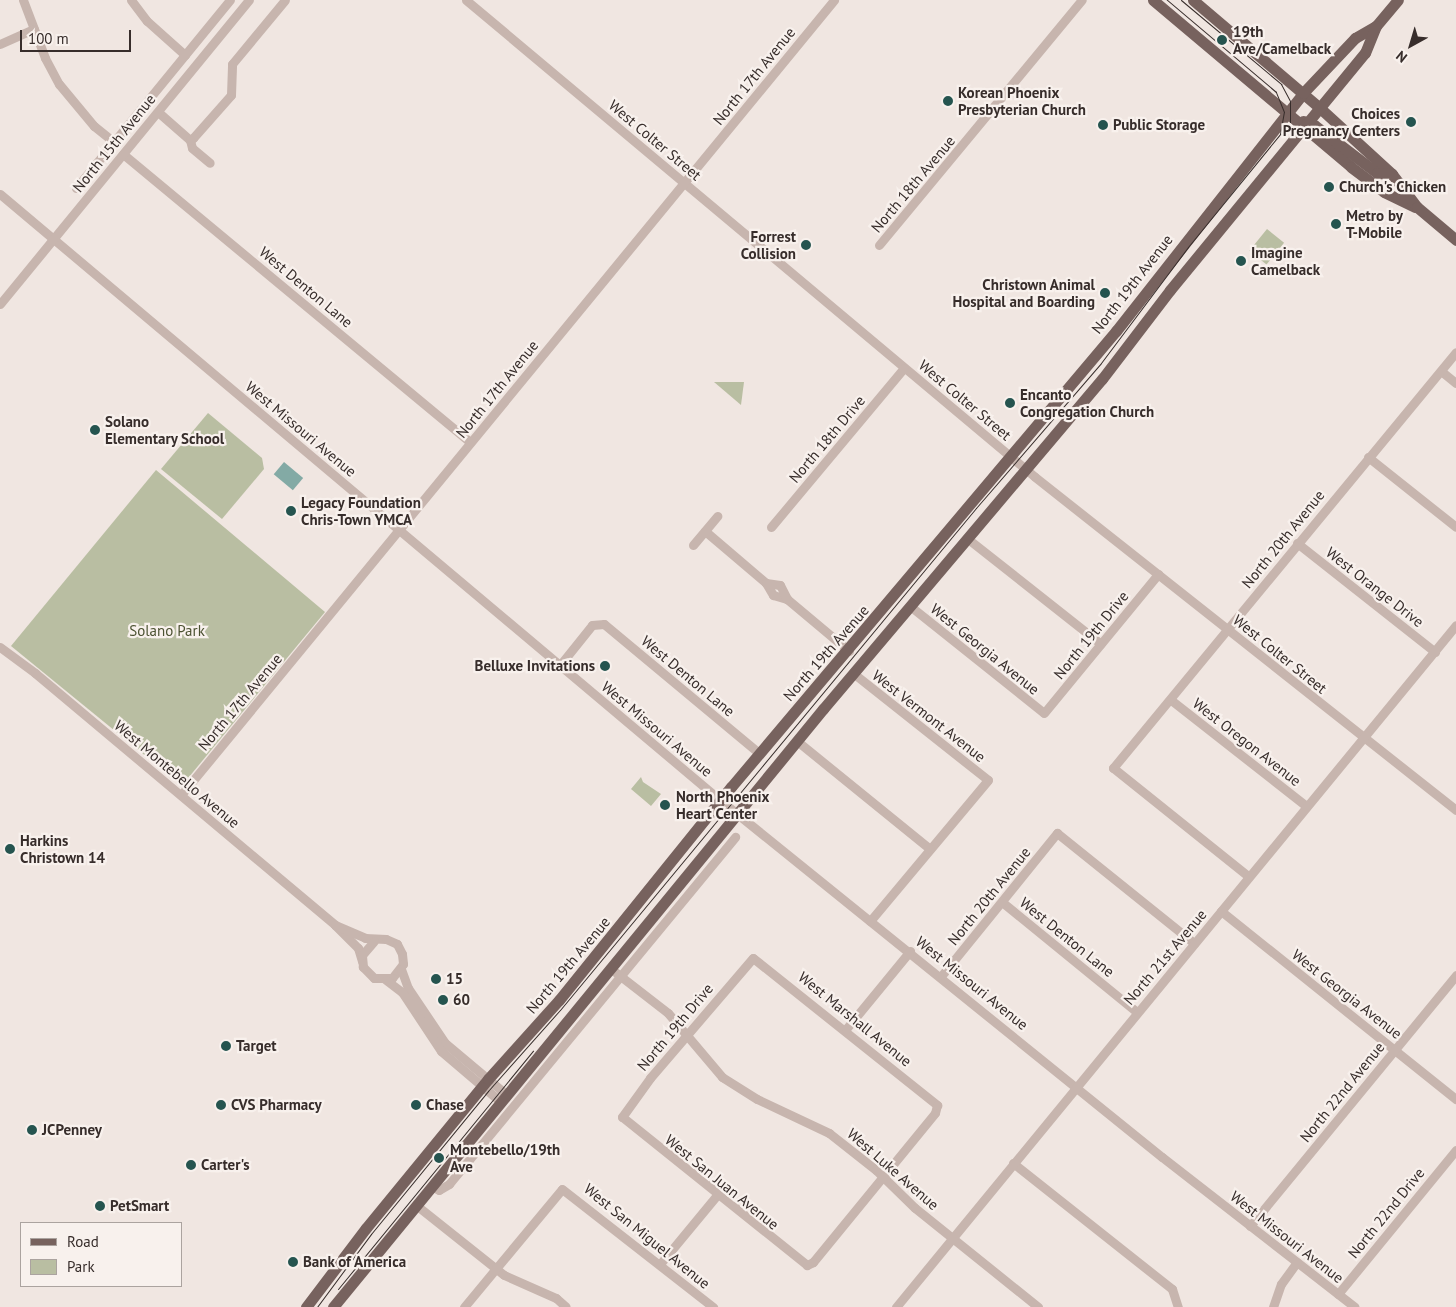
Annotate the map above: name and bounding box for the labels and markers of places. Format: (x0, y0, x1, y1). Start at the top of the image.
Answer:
place label: 19th Ave/Camelback (1233, 22, 1331, 57)
marker: 19th Ave/Camelback (1215, 33, 1229, 47)
place label: Korean Phoenix Presbyterian Church (958, 83, 1086, 118)
marker: Korean Phoenix Presbyterian Church (942, 95, 954, 107)
place label: Choices Pregnancy Centers (1282, 104, 1400, 139)
marker: Choices Pregnancy Centers (1404, 115, 1418, 129)
place label: Public Storage (1113, 116, 1206, 134)
marker: Public Storage (1097, 119, 1109, 131)
place label: Church's Chicken (1339, 178, 1446, 196)
marker: Church's Chicken (1323, 181, 1335, 193)
place label: Metro by T-Mobile (1346, 206, 1403, 241)
marker: Metro by T-Mobile (1330, 218, 1342, 230)
place label: Forrest Collision (741, 227, 796, 262)
marker: Forrest Collision (800, 239, 812, 251)
place label: Imagine Camelback (1251, 243, 1320, 278)
marker: Imagine Camelback (1235, 255, 1247, 267)
place label: Christown Animal Hospital and Boarding (952, 275, 1095, 310)
marker: Christown Animal Hospital and Boarding (1099, 287, 1111, 299)
place label: Encanto Congregation Church (1020, 385, 1154, 420)
marker: Encanto Congregation Church (1004, 397, 1016, 409)
place label: Solano Elementary School (105, 412, 225, 447)
marker: Solano Elementary School (89, 424, 101, 436)
place label: Legacy Foundation Chris-Town YMCA (301, 493, 421, 528)
marker: Legacy Foundation Chris-Town YMCA (285, 505, 297, 517)
place label: Belluxe Invitations (475, 657, 595, 675)
marker: Belluxe Invitations (599, 660, 611, 672)
place label: North Phoenix Heart Center (676, 787, 769, 822)
marker: North Phoenix Heart Center (658, 798, 672, 812)
place label: Harkins Christown 14 (20, 831, 105, 866)
marker: Harkins Christown 14 (4, 843, 16, 855)
place label: 15 (446, 970, 463, 988)
marker: 15 (430, 973, 442, 985)
place label: 60 (453, 991, 470, 1009)
marker: 60 (437, 994, 449, 1006)
place label: Target (236, 1037, 277, 1055)
marker: Target (220, 1040, 232, 1052)
place label: CVS Pharmacy (231, 1096, 322, 1114)
place label: Chase (426, 1096, 464, 1114)
marker: CVS Pharmacy (215, 1099, 227, 1111)
marker: Chase (410, 1099, 422, 1111)
place label: JCPenney (42, 1121, 102, 1139)
marker: JCPenney (26, 1124, 38, 1136)
place label: Montebello/19th Ave (450, 1140, 560, 1175)
marker: Montebello/19th Ave (432, 1151, 446, 1165)
place label: Carter's (201, 1156, 249, 1174)
marker: Carter's (185, 1159, 197, 1171)
place label: PetSmart (110, 1197, 169, 1215)
marker: PetSmart (94, 1200, 106, 1212)
place label: Bank of America (303, 1253, 407, 1271)
marker: Bank of America (287, 1256, 299, 1268)

